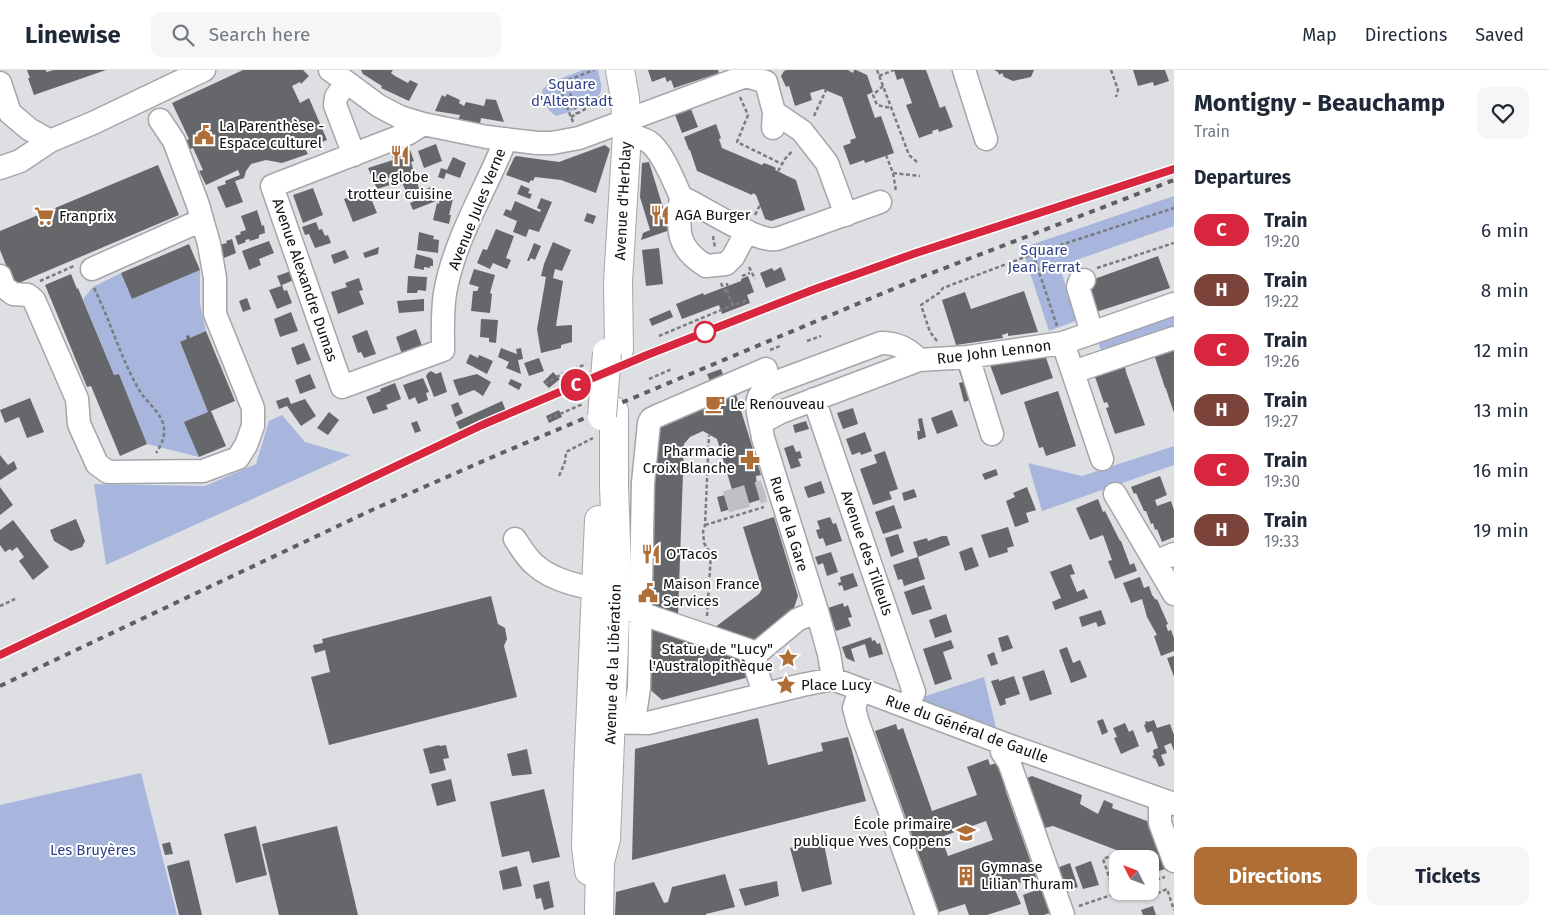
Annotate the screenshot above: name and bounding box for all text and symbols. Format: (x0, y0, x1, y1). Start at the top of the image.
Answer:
search box (151, 12, 501, 57)
text: Linewise (25, 21, 121, 49)
icon: search (169, 21, 197, 49)
text: Search here (209, 23, 310, 46)
text: Map (1302, 24, 1337, 46)
text: Directions (1365, 24, 1447, 46)
text: Saved (1475, 24, 1524, 46)
park label: Square d'Altenstadt (531, 75, 613, 110)
button: heart (1477, 87, 1529, 139)
text: Montigny - Beauchamp (1194, 89, 1445, 117)
place label: La Parenthèse - Espace culturel (219, 117, 324, 152)
text: Train (1194, 122, 1230, 141)
public building icon: La Parenthèse - Espace culturel (193, 124, 215, 146)
street label: Avenue d'Herblay (611, 141, 635, 261)
restaurant icon: Le globe trotteur cuisine (389, 144, 411, 166)
street label: Avenue Jules Verne (444, 146, 510, 272)
text: Departures (1194, 166, 1291, 189)
place label: Le globe trotteur cuisine (348, 168, 452, 203)
street label: Avenue Alexandre Dumas (269, 196, 341, 364)
restaurant icon: AGA Burger (649, 204, 671, 226)
supermarket icon: Franprix (33, 205, 55, 227)
place label: AGA Burger (675, 206, 751, 224)
place label: Franprix (59, 207, 115, 225)
text: Train (1264, 209, 1307, 232)
text: C (1216, 219, 1227, 241)
text: 6 min (1481, 219, 1529, 242)
text: 19:20 (1264, 232, 1300, 251)
park label: Square Jean Ferrat (1007, 241, 1081, 276)
text: Train (1264, 269, 1307, 292)
text: H (1216, 279, 1228, 301)
text: 8 min (1481, 279, 1529, 302)
text: 19:22 (1264, 292, 1299, 311)
unlabelled marker (694, 321, 716, 343)
text: Train (1264, 329, 1307, 352)
street label: Rue John Lennon (936, 336, 1052, 368)
text: C (1216, 339, 1227, 361)
text: 12 min (1474, 339, 1529, 362)
text: 19:26 (1264, 352, 1300, 371)
line badge: C (560, 369, 592, 401)
text: C (571, 374, 581, 396)
text: Train (1264, 389, 1307, 412)
cafe icon: Le Renouveau (704, 393, 726, 415)
place label: Le Renouveau (730, 395, 825, 413)
text: H (1216, 399, 1228, 421)
text: 13 min (1473, 399, 1529, 422)
text: 19:27 (1264, 412, 1298, 431)
place label: Pharmacie Croix Blanche (643, 442, 735, 477)
pharmacy icon: Pharmacie Croix Blanche (739, 449, 761, 471)
text: Train (1264, 449, 1307, 472)
text: C (1216, 459, 1227, 481)
text: 16 min (1473, 459, 1529, 482)
text: 19:30 (1264, 472, 1300, 491)
street label: Rue de la Gare (766, 474, 812, 574)
street label: Avenue des Tilleuls (837, 488, 897, 618)
text: Train (1264, 509, 1307, 532)
text: H (1216, 519, 1228, 541)
text: 19 min (1473, 519, 1529, 542)
text: 19:33 (1264, 532, 1299, 551)
restaurant icon: O'Tacos (640, 543, 662, 565)
place label: O'Tacos (666, 545, 718, 563)
place label: Maison France Services (663, 575, 760, 610)
public building icon: Maison France Services (637, 582, 659, 604)
street label: Avenue de la Libération (601, 583, 625, 745)
place label: Statue de "Lucy" l'Australopithèque (648, 640, 773, 675)
place icon: Statue de "Lucy" l'Australopithèque (777, 647, 799, 669)
place icon: Place Lucy (775, 674, 797, 696)
place label: Place Lucy (801, 676, 872, 694)
street label: Rue du Général de Gaulle (883, 691, 1051, 767)
place label: École primaire publique Yves Coppens (793, 815, 951, 850)
school or university icon: École primaire publique Yves Coppens (955, 822, 977, 844)
park label: Les Bruyères (50, 841, 136, 859)
button: Directions (1194, 847, 1357, 905)
button: Tickets (1367, 847, 1529, 905)
north arrow (1109, 850, 1159, 900)
map controls (1109, 850, 1159, 900)
place label: Gymnase Lilian Thuram (981, 858, 1074, 893)
building icon: Gymnase Lilian Thuram (955, 865, 977, 887)

